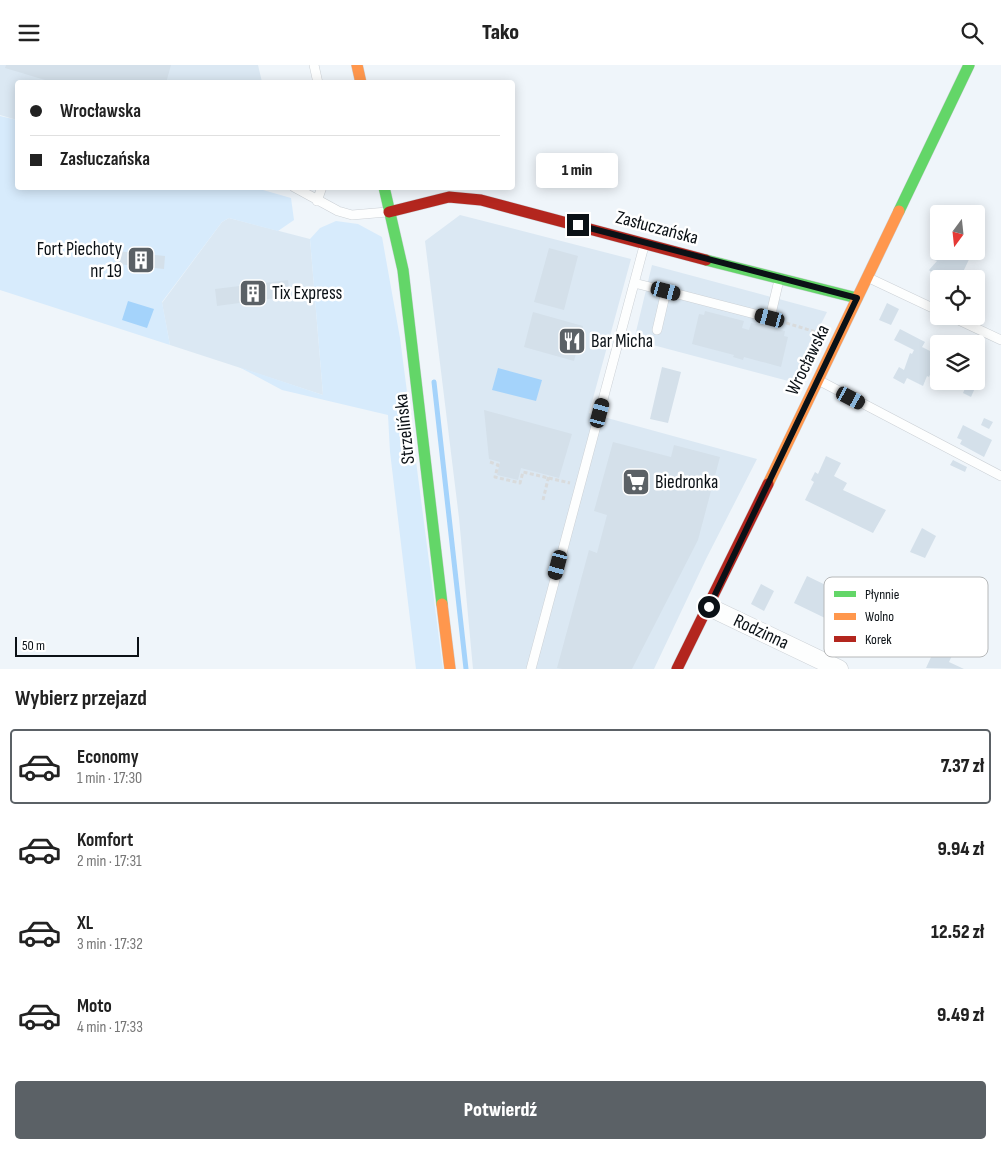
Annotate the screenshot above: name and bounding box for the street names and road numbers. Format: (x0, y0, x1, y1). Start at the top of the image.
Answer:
street label: Zasłuczańska (613, 206, 701, 250)
street label: Wrocławska (781, 321, 835, 399)
street label: Strzelińska (390, 393, 420, 465)
street label: Rodzinna (730, 609, 792, 655)

